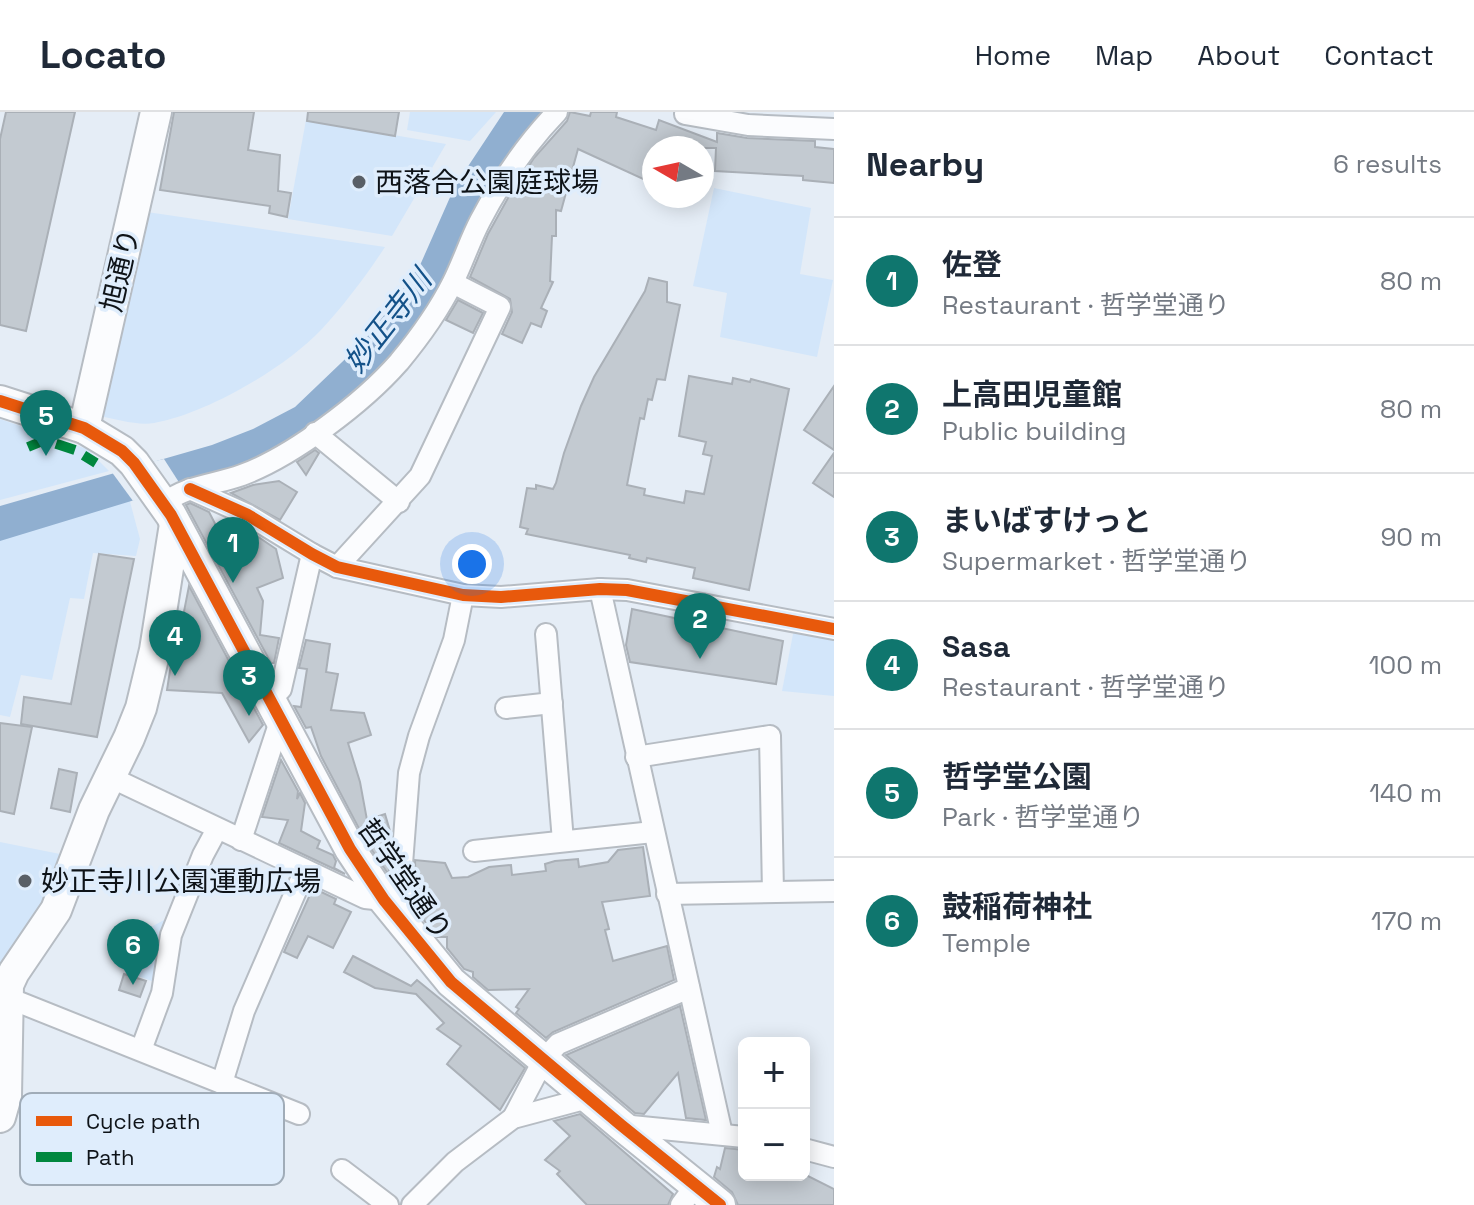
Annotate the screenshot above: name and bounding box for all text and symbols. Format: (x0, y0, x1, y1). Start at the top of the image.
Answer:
text: Locato (40, 31, 167, 79)
text: Home (975, 37, 1051, 73)
text: Map (1095, 37, 1153, 73)
text: About (1197, 37, 1280, 73)
text: Contact (1324, 37, 1434, 73)
north arrow (642, 136, 714, 208)
text: Nearby (866, 143, 984, 186)
text: 6 results (1333, 147, 1442, 181)
place label: 西落合公園庭球場 (375, 164, 599, 200)
marker: 西落合公園庭球場 (350, 173, 368, 191)
street label: 旭通り (93, 225, 147, 315)
text: 佐登 (942, 245, 1002, 284)
water label: 妙正寺川 (335, 259, 442, 380)
text: 1 (886, 264, 898, 298)
text: 80 m (1380, 264, 1442, 298)
text: Restaurant · 哲学堂通り (942, 288, 1230, 322)
text: 上高田児童館 (942, 375, 1122, 414)
pin: 5 (20, 390, 72, 456)
text: 2 (884, 392, 900, 426)
text: 80 m (1380, 392, 1442, 426)
text: Public building (942, 414, 1126, 448)
text: まいばすけっと (942, 501, 1152, 540)
pin: 1 (207, 517, 259, 583)
text: 3 (884, 520, 900, 554)
text: 90 m (1380, 520, 1442, 554)
your location (452, 544, 492, 584)
text: Supermarket · 哲学堂通り (942, 544, 1251, 578)
pin: 2 (674, 593, 726, 659)
pin: 4 (149, 610, 201, 676)
text: Sasa (942, 627, 1010, 666)
text: 4 (884, 648, 900, 682)
text: 100 m (1369, 648, 1442, 682)
pin: 3 (223, 650, 275, 716)
text: Restaurant · 哲学堂通り (942, 670, 1230, 704)
text: 哲学堂公園 (942, 757, 1092, 796)
text: 5 (884, 776, 900, 810)
text: 140 m (1369, 776, 1442, 810)
text: Park · 哲学堂通り (942, 800, 1144, 834)
street label: 哲学堂通り (350, 811, 460, 947)
place label: 妙正寺川公園運動広場 (41, 863, 321, 899)
marker: 妙正寺川公園運動広場 (16, 872, 34, 890)
text: 鼓稲荷神社 (942, 887, 1092, 926)
text: 6 (884, 904, 900, 938)
text: 170 m (1371, 904, 1442, 938)
pin: 6 (107, 919, 159, 985)
text: Temple (942, 926, 1031, 960)
map controls (738, 1037, 810, 1181)
button: + (738, 1037, 810, 1109)
legend (20, 1093, 284, 1185)
text: Cycle path (86, 1107, 201, 1135)
button: − (738, 1109, 810, 1181)
text: Path (86, 1143, 135, 1171)

